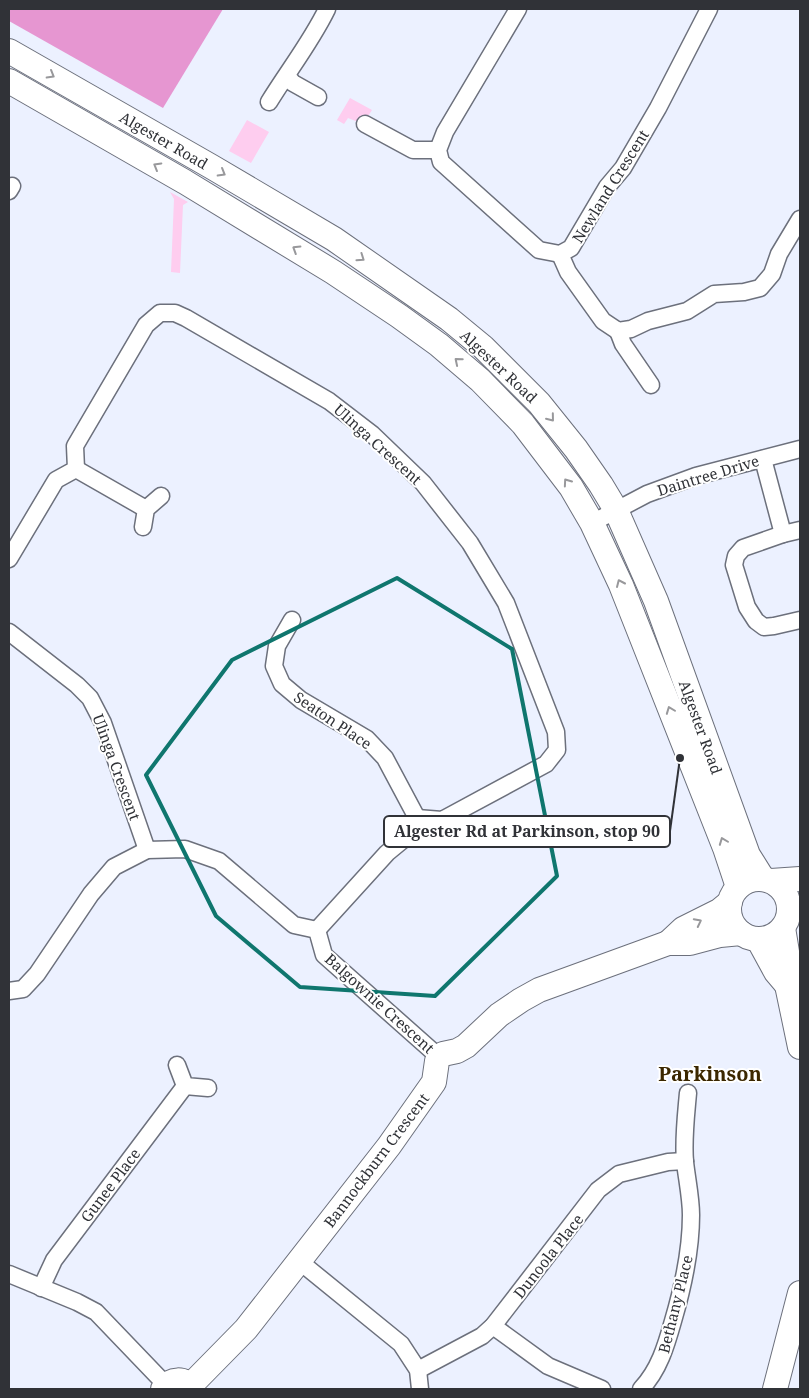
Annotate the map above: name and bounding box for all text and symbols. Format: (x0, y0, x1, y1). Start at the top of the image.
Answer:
one-way arrow (46, 69, 55, 79)
street label: Algester Road (116, 107, 212, 173)
street label: Newland Crescent (567, 126, 653, 246)
one-way arrow (153, 163, 162, 173)
one-way arrow (217, 167, 226, 177)
one-way arrow (293, 246, 302, 256)
one-way arrow (355, 252, 365, 261)
street label: Algester Road (456, 325, 542, 407)
one-way arrow (455, 358, 464, 367)
street label: Ulinga Crescent (330, 399, 426, 489)
one-way arrow (546, 413, 555, 422)
street label: Daintree Drive (655, 450, 761, 500)
one-way arrow (564, 478, 573, 488)
one-way arrow (616, 579, 626, 588)
street label: Algester Road (675, 677, 727, 777)
street label: Seaton Place (290, 687, 376, 753)
one-way arrow (666, 706, 677, 715)
street label: Ulinga Crescent (88, 711, 146, 823)
callout: Algester Rd at Parkinson, stop 90 (384, 816, 670, 847)
text: Algester Rd at Parkinson, stop 90 (394, 820, 660, 842)
one-way arrow (718, 837, 729, 846)
one-way arrow (693, 918, 702, 928)
street label: Balgownie Crescent (321, 949, 439, 1057)
district label: Parkinson (658, 1060, 762, 1087)
street label: Bannockburn Crescent (319, 1089, 433, 1231)
street label: Gunee Place (76, 1144, 144, 1226)
street label: Dunoola Place (509, 1210, 587, 1302)
street label: Bethany Place (653, 1253, 697, 1355)

